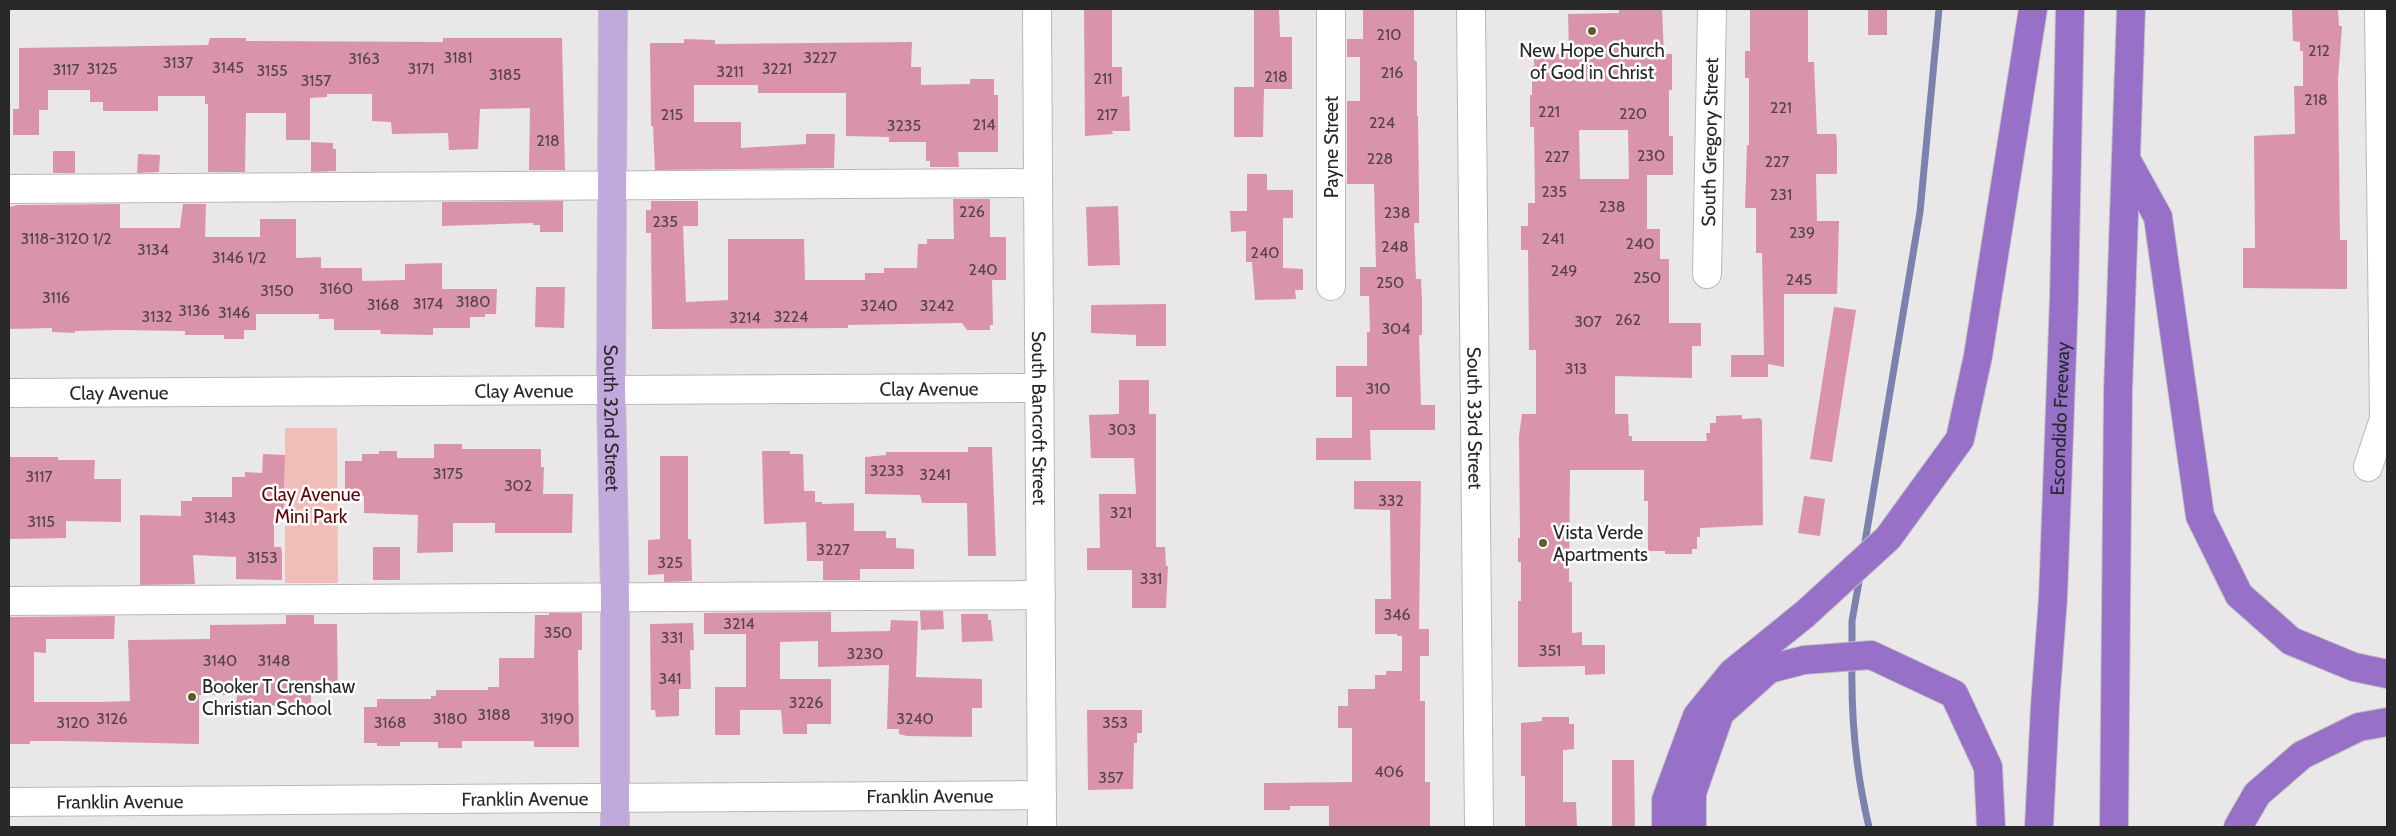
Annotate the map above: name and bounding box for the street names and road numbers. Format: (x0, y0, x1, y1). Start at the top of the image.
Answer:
street label: South Gregory Street (1696, 57, 1723, 227)
street label: Payne Street (1320, 95, 1343, 198)
street label: South Bancroft Street (1027, 331, 1052, 506)
street label: Escondido Freeway (2045, 341, 2074, 496)
street label: South 32nd Street (599, 344, 624, 492)
street label: South 33rd Street (1463, 347, 1487, 490)
street label: Clay Avenue (879, 377, 979, 400)
street label: Clay Avenue (474, 379, 574, 402)
street label: Clay Avenue (69, 381, 169, 404)
street label: Franklin Avenue (866, 784, 994, 808)
street label: Franklin Avenue (461, 787, 589, 810)
street label: Franklin Avenue (56, 789, 184, 813)

